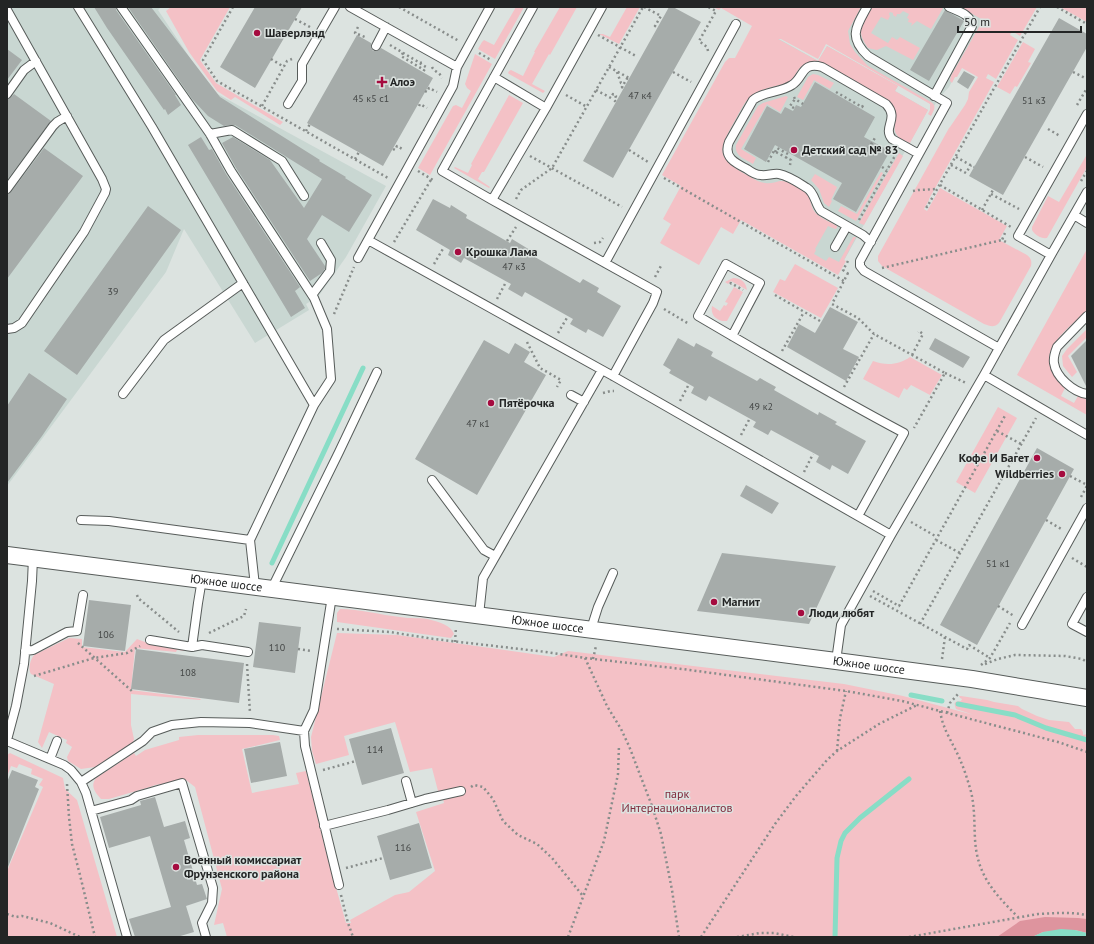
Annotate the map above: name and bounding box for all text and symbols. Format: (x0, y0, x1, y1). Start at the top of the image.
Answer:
scale bar (958, 8, 1081, 34)
text: 50 m (964, 14, 990, 29)
place label: Шаверлэнд (265, 25, 325, 40)
marker: Шаверлэнд (252, 28, 262, 38)
place label: Алоэ (390, 74, 416, 89)
marker: Алоэ (377, 77, 387, 87)
house number: 47 к4 (628, 89, 652, 102)
house number: 45 к5 с1 (353, 92, 389, 105)
house number: 51 к3 (1022, 94, 1046, 107)
place label: Детский сад № 83 (802, 142, 898, 157)
marker: Детский сад № 83 (789, 145, 799, 155)
place label: Крошка Лама (466, 244, 538, 259)
marker: Крошка Лама (453, 247, 463, 257)
house number: 47 к3 (502, 260, 526, 273)
house number: 39 (108, 285, 118, 298)
place label: Пятёрочка (499, 395, 555, 410)
marker: Пятёрочка (486, 398, 496, 408)
house number: 49 к2 (749, 400, 773, 413)
house number: 47 к1 (466, 417, 490, 430)
place label: Кофе И Багет (959, 450, 1029, 465)
marker: Кофе И Багет (1032, 453, 1042, 463)
place label: Wildberries (995, 466, 1054, 481)
marker: Wildberries (1057, 469, 1067, 479)
house number: 51 к1 (986, 557, 1010, 570)
street label: Южное шоссе (189, 570, 263, 595)
place label: Магнит (722, 594, 760, 609)
marker: Магнит (709, 597, 719, 607)
place label: Люди любят (808, 605, 874, 620)
marker: Люди любят (796, 608, 806, 618)
street label: Южное шоссе (511, 612, 585, 636)
house number: 106 (98, 628, 114, 641)
house number: 110 (269, 641, 286, 654)
street label: Южное шоссе (832, 653, 906, 677)
house number: 108 (180, 666, 196, 679)
house number: 114 (367, 743, 384, 756)
park label: парк Интернационалистов (621, 786, 733, 815)
house number: 116 (395, 841, 411, 854)
place label: Военный комиссариат Фрунзенского района (184, 852, 301, 881)
marker: Военный комиссариат Фрунзенского района (171, 862, 181, 872)

